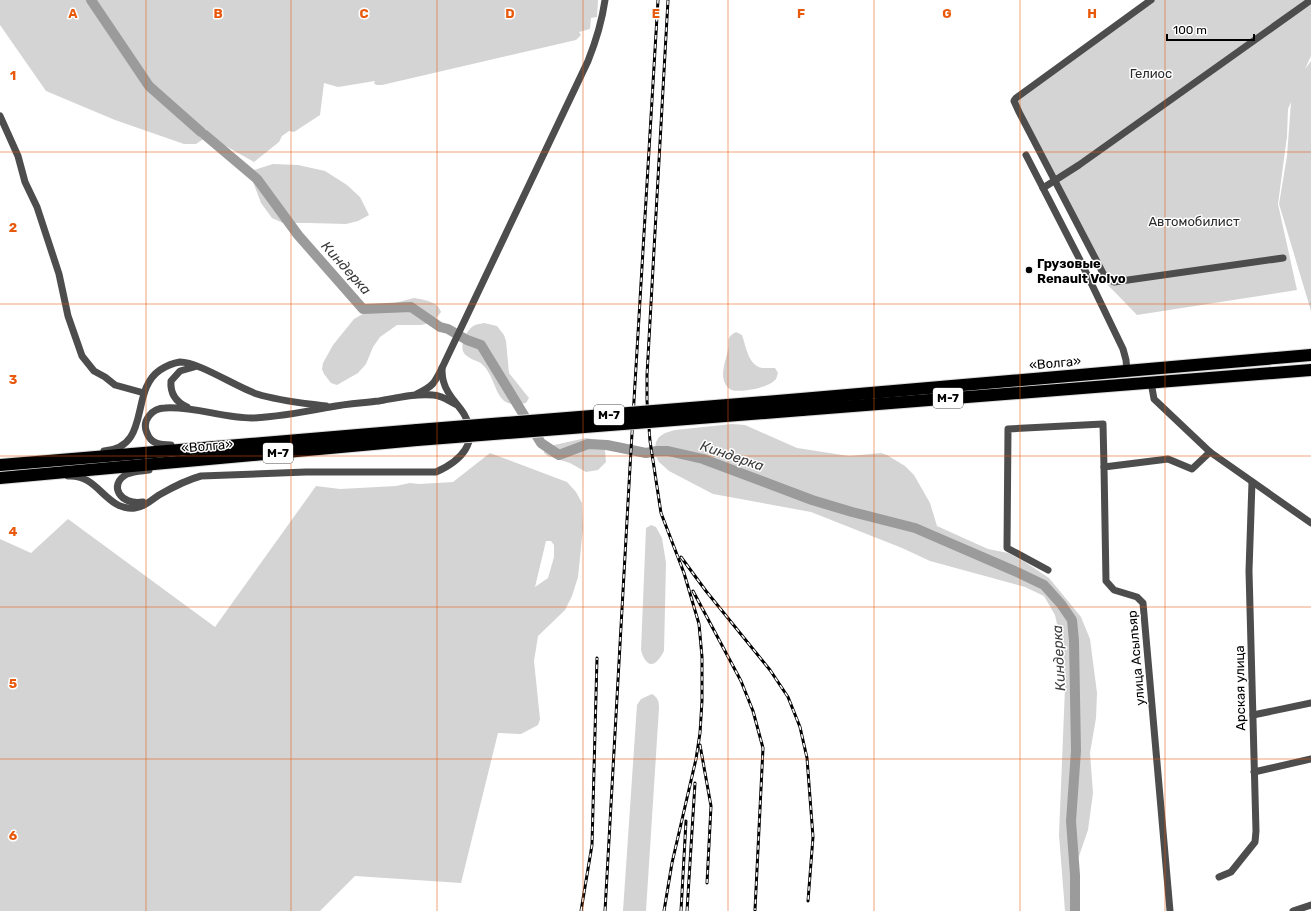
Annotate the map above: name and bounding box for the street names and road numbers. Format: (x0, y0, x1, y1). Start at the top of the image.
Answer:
street label: «Волга» (1028, 353, 1082, 373)
road number: М-7 (933, 388, 963, 408)
road number: М-7 (594, 405, 624, 425)
street label: «Волга» (180, 436, 234, 456)
road number: М-7 (263, 443, 293, 463)
street label: улица Асылъяр (1124, 610, 1148, 706)
street label: Арская улица (1232, 645, 1248, 731)

